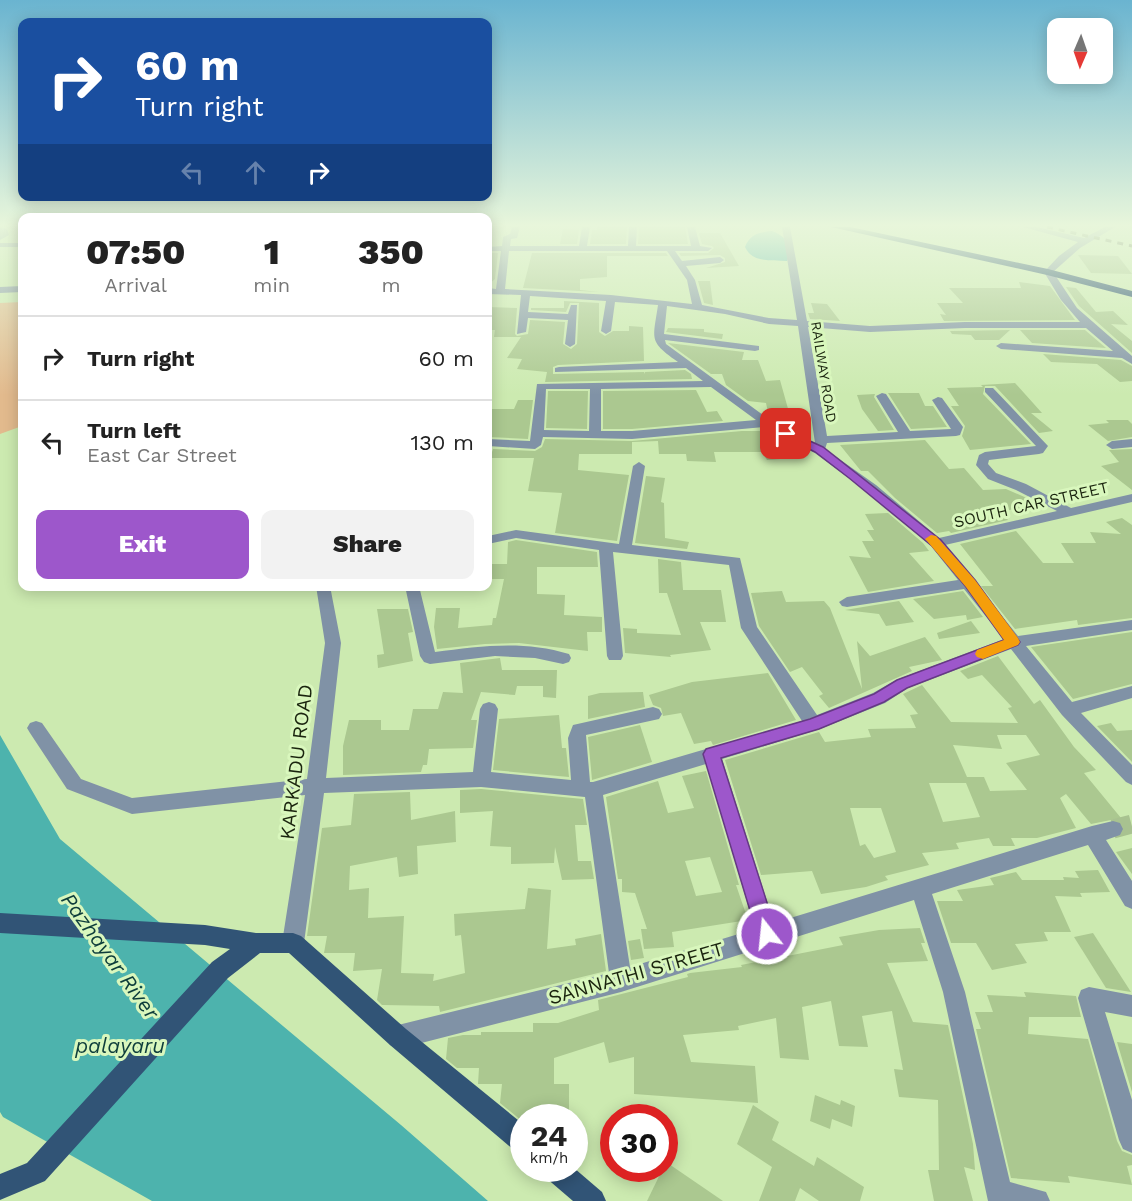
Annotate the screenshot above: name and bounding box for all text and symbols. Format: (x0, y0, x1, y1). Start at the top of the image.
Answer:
north arrow (1047, 18, 1113, 84)
map controls (1047, 18, 1113, 84)
text: 60 m (135, 41, 239, 90)
icon: right (36, 42, 114, 120)
text: Turn right (135, 91, 264, 123)
icon: left (176, 156, 209, 189)
icon: ahead (239, 156, 272, 189)
icon: right (302, 156, 335, 189)
text: 07:50 (86, 231, 185, 273)
text: 1 (264, 231, 280, 273)
text: 350 (358, 231, 424, 273)
text: Arrival (104, 273, 167, 297)
text: min (253, 273, 290, 297)
text: m (382, 273, 401, 297)
street label: RAILWAY ROAD (808, 320, 840, 424)
icon: right (36, 342, 69, 375)
text: Turn right (87, 346, 194, 371)
text: 60 m (418, 346, 474, 371)
pin (760, 408, 811, 459)
icon: arrive (769, 417, 802, 450)
text: Turn left (87, 418, 181, 443)
icon: left (36, 426, 69, 459)
text: 130 m (410, 430, 474, 455)
text: East Car Street (87, 443, 237, 467)
street label: SOUTH CAR STREET (952, 477, 1111, 532)
button: Exit (36, 510, 249, 579)
button: Share (261, 510, 474, 579)
street label: KARKADU ROAD (275, 683, 317, 841)
water label: Pazhayar River (56, 888, 165, 1024)
position arrow (735, 902, 799, 966)
street label: SANNATHI STREET (546, 936, 726, 1010)
water label: palayaru (74, 1033, 165, 1058)
speed limit sign: 30 (600, 1104, 678, 1182)
text: 24 (531, 1118, 567, 1153)
text: km/h (530, 1149, 568, 1167)

